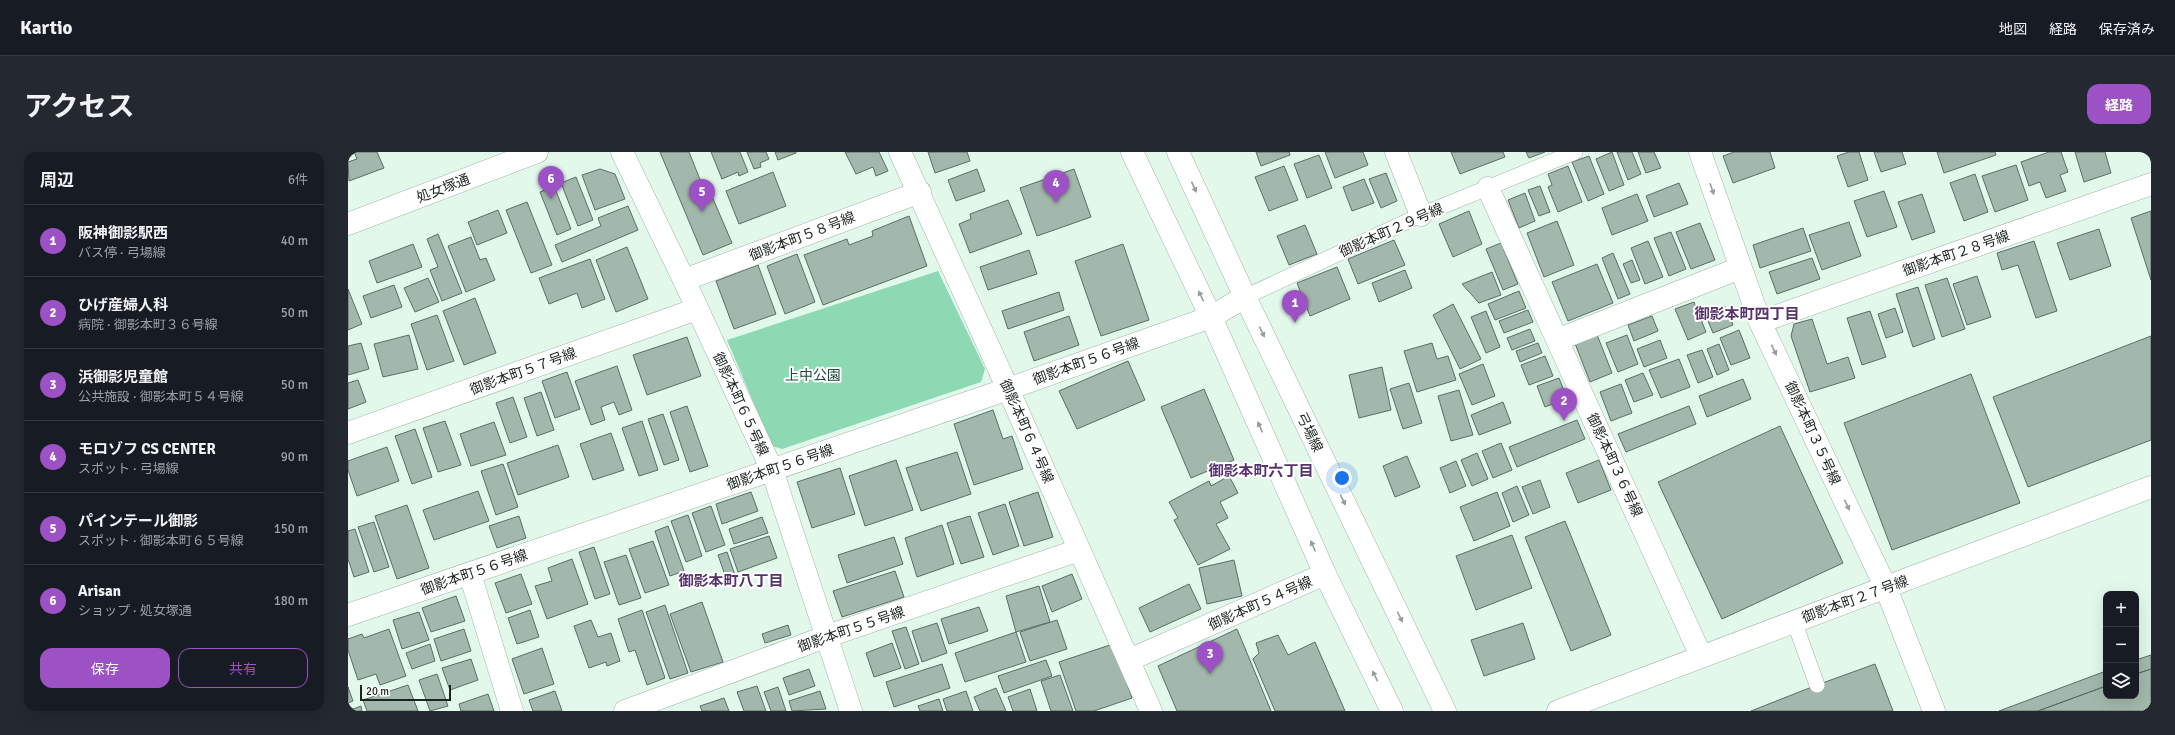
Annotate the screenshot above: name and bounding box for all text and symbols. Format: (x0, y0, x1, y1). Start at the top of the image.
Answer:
text: Kartio (20, 16, 73, 40)
text: 地図 (1999, 21, 2027, 38)
text: 経路 (2049, 21, 2077, 38)
text: 保存済み (2099, 21, 2155, 38)
button: 経路 (2087, 84, 2151, 124)
text: アクセス (24, 90, 135, 124)
pin: 6 (538, 166, 564, 199)
text: 周辺 (40, 170, 74, 191)
street label: 処女塚通 (414, 170, 472, 206)
pin: 4 (1043, 170, 1069, 203)
text: 6件 (288, 172, 308, 188)
pin: 5 (689, 179, 715, 212)
one-way arrow (1191, 182, 1197, 193)
one-way arrow (1710, 183, 1716, 195)
street label: 御影本町２９号線 (1337, 200, 1446, 261)
street label: 御影本町５８号線 (747, 208, 858, 264)
text: 阪神御影駅西 (78, 224, 168, 242)
street label: 御影本町２８号線 (1900, 227, 2012, 280)
text: 1 (49, 233, 57, 249)
text: 40 m (281, 233, 308, 249)
text: バス停 · 弓場線 (78, 245, 166, 261)
one-way arrow (1198, 290, 1204, 302)
pin: 1 (1282, 290, 1308, 323)
text: ひげ産婦人科 (78, 296, 168, 314)
text: 2 (49, 305, 57, 321)
text: 50 m (281, 305, 308, 321)
district label: 御影本町四丁目 (1694, 305, 1800, 323)
text: 病院 · 御影本町３６号線 (78, 317, 218, 333)
one-way arrow (1259, 326, 1265, 338)
street label: 御影本町５６号線 (1031, 334, 1142, 389)
street label: 御影本町５７号線 (468, 344, 579, 399)
one-way arrow (1771, 344, 1777, 355)
street label: 御影本町６５号線 (709, 350, 772, 459)
park label: 上中公園 (785, 367, 841, 384)
text: 浜御影児童館 (78, 368, 168, 386)
text: 3 (49, 377, 57, 393)
text: 50 m (281, 377, 308, 393)
street label: 御影本町６４号線 (996, 377, 1057, 486)
street label: 御影本町３５号線 (1781, 379, 1844, 488)
pin: 2 (1551, 388, 1577, 421)
text: 公共施設 · 御影本町５４号線 (78, 389, 244, 405)
street label: 弓場線 (1293, 410, 1326, 455)
street label: 御影本町３６号線 (1583, 411, 1646, 520)
one-way arrow (1257, 422, 1263, 433)
text: モロゾフ CS CENTER (78, 440, 216, 458)
street label: 御影本町５６号線 (724, 441, 836, 494)
text: 4 (49, 449, 57, 465)
text: 90 m (281, 449, 308, 465)
text: スポット · 弓場線 (78, 461, 179, 477)
district label: 御影本町六丁目 (1208, 462, 1314, 480)
your location (1332, 468, 1352, 488)
one-way arrow (1340, 494, 1346, 505)
one-way arrow (1844, 499, 1850, 511)
text: パインテール御影 (78, 512, 198, 530)
text: 5 (49, 521, 57, 537)
text: 150 m (274, 521, 308, 537)
text: スポット · 御影本町６５号線 (78, 533, 244, 549)
one-way arrow (1310, 540, 1316, 552)
street label: 御影本町５６号線 (418, 546, 530, 599)
district label: 御影本町八丁目 (678, 572, 784, 590)
street label: 御影本町２７号線 (1800, 572, 1911, 627)
street label: 御影本町５４号線 (1206, 573, 1315, 634)
text: Arisan (78, 582, 121, 600)
map controls (2103, 591, 2139, 699)
button: + (2103, 591, 2139, 627)
text: 6 (49, 593, 57, 609)
text: 180 m (274, 593, 308, 609)
text: ショップ · 処女塚通 (78, 603, 192, 619)
street label: 御影本町５５号線 (795, 603, 907, 656)
one-way arrow (1397, 611, 1403, 622)
button: − (2103, 627, 2139, 663)
pin: 3 (1197, 641, 1223, 674)
button: 保存 (40, 648, 170, 688)
button: 共有 (178, 648, 308, 688)
button: layers (2103, 663, 2139, 699)
one-way arrow (1372, 670, 1378, 682)
scale bar (360, 683, 451, 702)
text: 20 m (366, 685, 389, 698)

